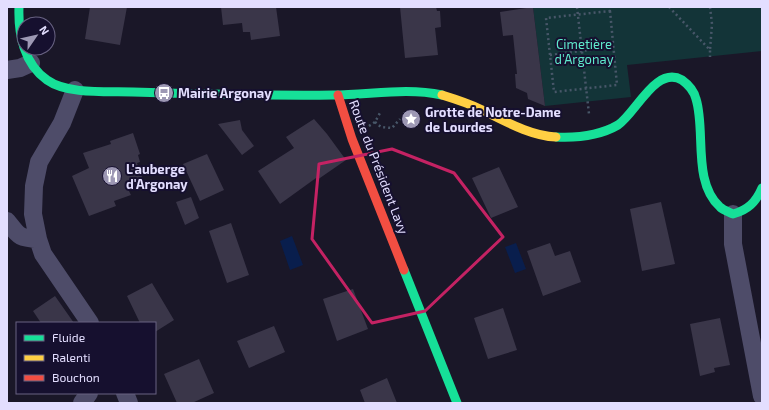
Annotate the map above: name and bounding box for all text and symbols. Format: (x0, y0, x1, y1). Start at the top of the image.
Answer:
north arrow (16, 16, 56, 56)
text: N (37, 23, 52, 37)
park label: Cimetière d'Argonay (554, 36, 614, 67)
bus stop icon: Mairie Argonay (153, 82, 175, 104)
place label: Mairie Argonay (178, 85, 272, 101)
street label: Route du Président Lavy (346, 98, 412, 236)
place label: Grotte de Notre-Dame de Lourdes (425, 104, 561, 135)
place icon: Grotte de Notre-Dame de Lourdes (400, 108, 422, 130)
place label: L'auberge d'Argonay (126, 161, 188, 192)
restaurant icon: L'auberge d'Argonay (101, 165, 123, 187)
legend (16, 322, 156, 394)
text: Fluide (52, 330, 85, 344)
text: Ralenti (52, 350, 91, 364)
text: Bouchon (52, 370, 100, 384)

